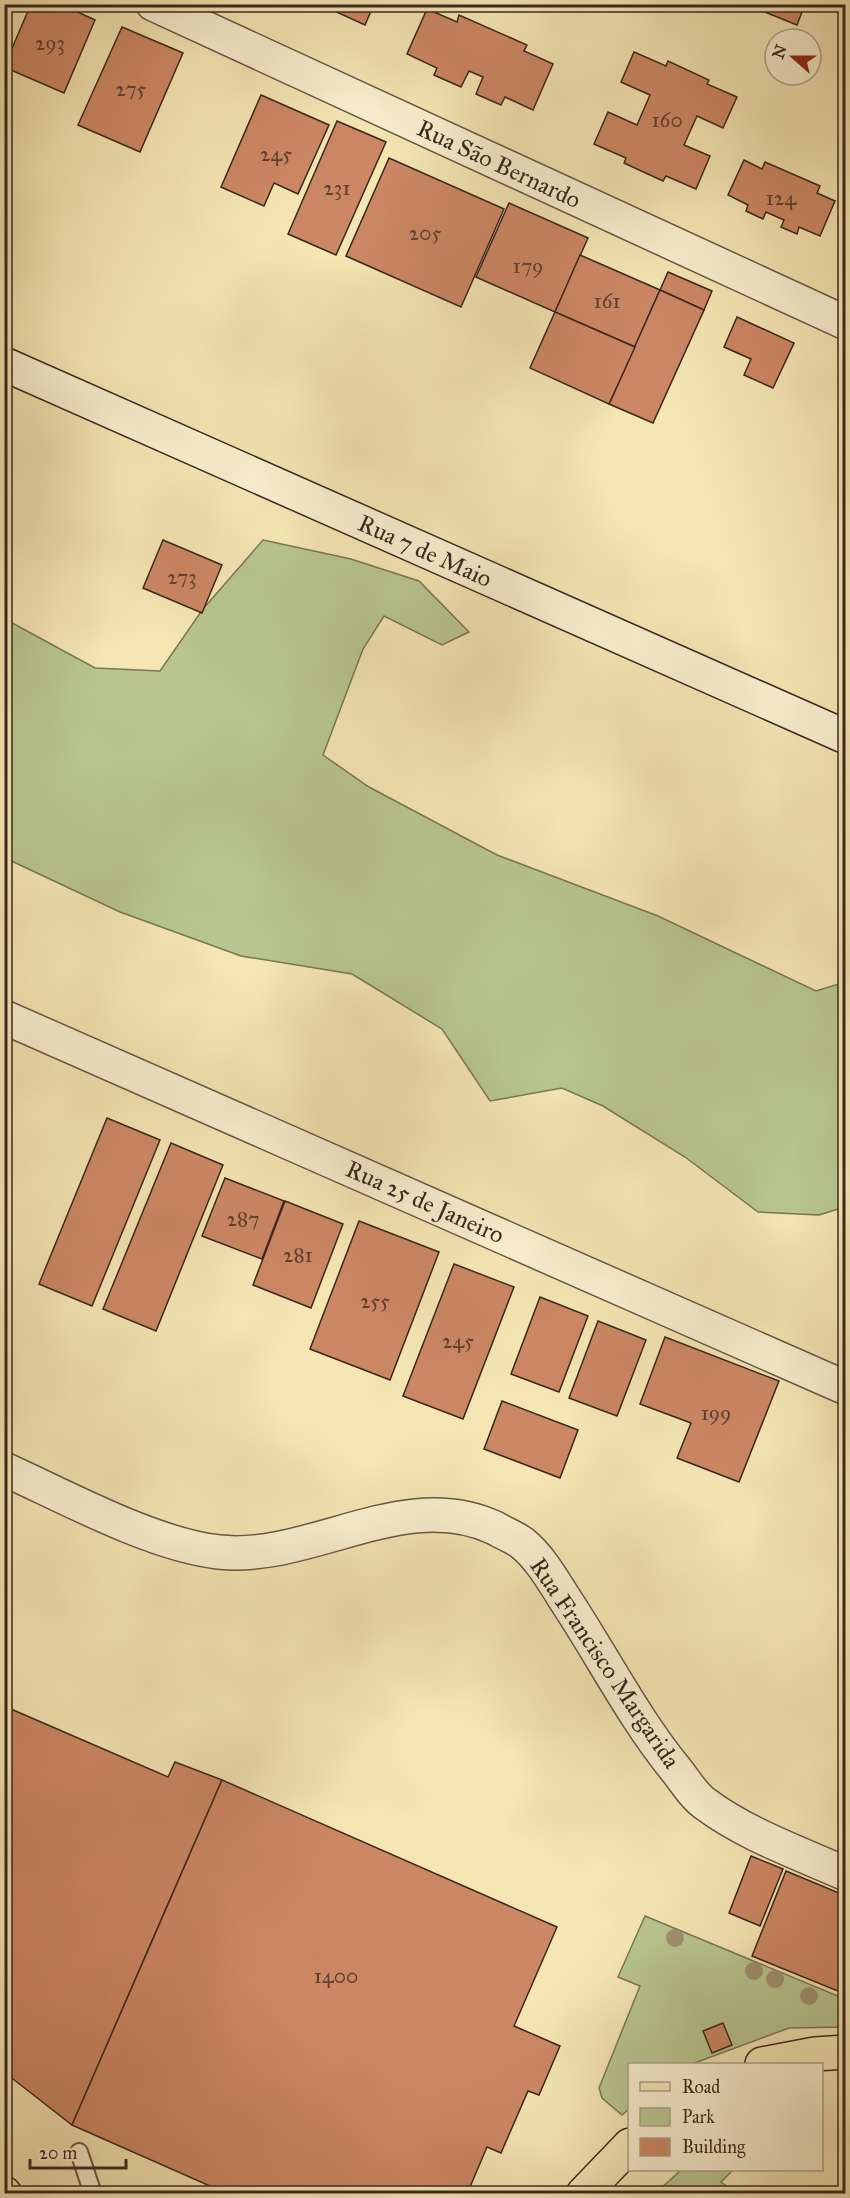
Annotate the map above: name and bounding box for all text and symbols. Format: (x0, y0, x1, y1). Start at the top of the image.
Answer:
north arrow (763, 27, 823, 87)
house number: 293 (35, 30, 65, 56)
text: N (768, 42, 791, 62)
house number: 275 (116, 76, 147, 102)
house number: 160 (651, 107, 683, 133)
street label: Rua São Bernardo (412, 113, 586, 215)
house number: 245 (260, 141, 292, 167)
house number: 231 (323, 175, 351, 201)
house number: 124 (766, 185, 797, 211)
house number: 205 (409, 220, 441, 246)
house number: 179 (513, 253, 543, 279)
house number: 161 (593, 288, 621, 314)
street label: Rua 7 de Maio (353, 508, 497, 594)
house number: 273 (167, 564, 197, 590)
street label: Rua 25 de Janeiro (341, 1154, 509, 1250)
house number: 287 (227, 1206, 259, 1232)
house number: 281 (283, 1242, 313, 1268)
house number: 255 (360, 1288, 390, 1314)
house number: 245 (442, 1328, 474, 1354)
house number: 199 (701, 1400, 731, 1426)
street label: Rua Francisco Margarida (523, 1552, 687, 1775)
house number: 1400 (314, 1963, 358, 1989)
legend (628, 2063, 823, 2171)
text: Road (682, 2076, 720, 2098)
text: Park (682, 2106, 715, 2128)
scale bar (30, 2132, 126, 2170)
text: Building (682, 2136, 746, 2159)
text: 20 m (39, 2142, 77, 2164)

